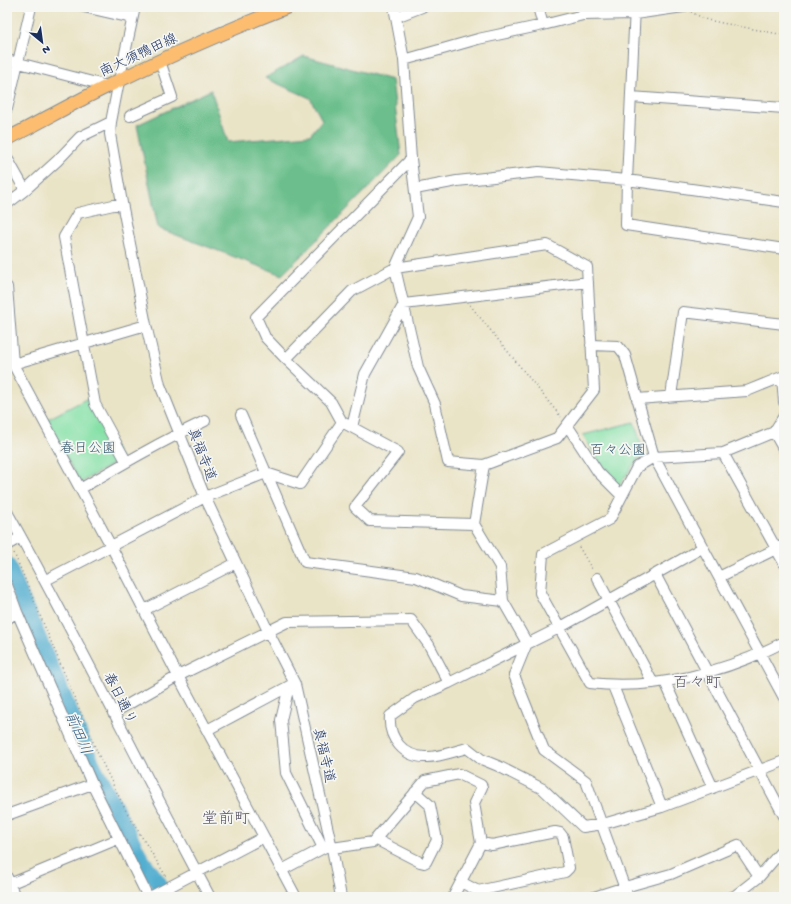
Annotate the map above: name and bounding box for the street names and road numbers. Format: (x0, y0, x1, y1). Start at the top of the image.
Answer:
street label: 南大須鴨田線 (97, 31, 181, 82)
street label: 真福寺道 (183, 426, 219, 484)
street label: 春日通り (98, 670, 140, 728)
street label: 真福寺道 (308, 726, 337, 785)

